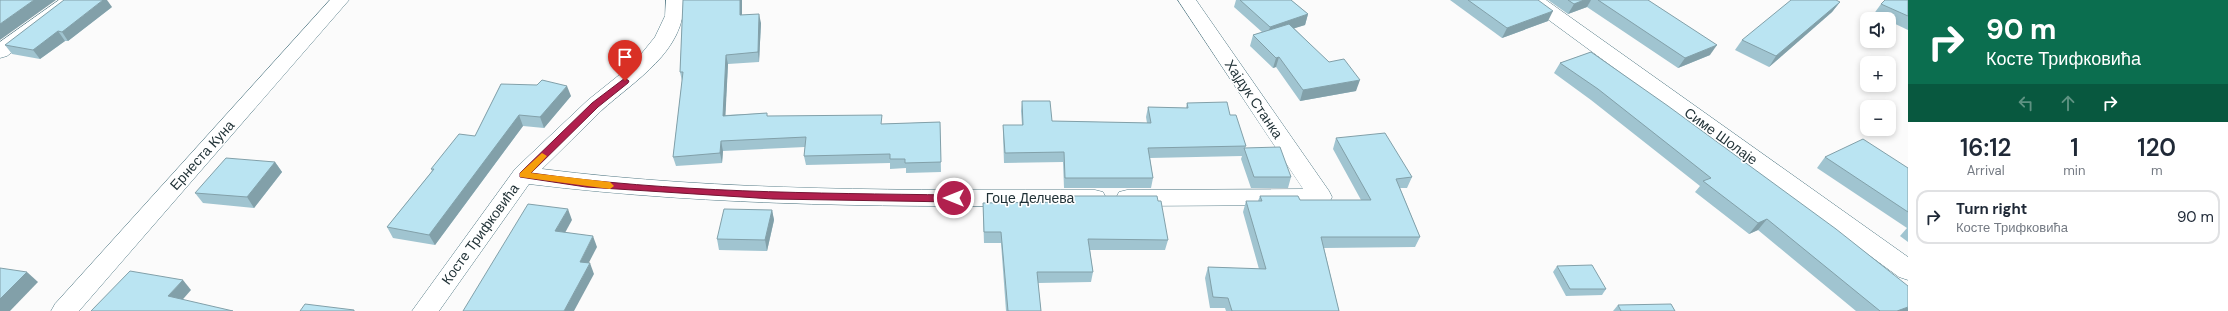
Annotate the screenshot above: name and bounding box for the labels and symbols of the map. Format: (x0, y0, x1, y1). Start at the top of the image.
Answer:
pin (608, 40, 642, 81)
street label: Хајдук Станка (1221, 56, 1287, 142)
street label: Симе Шолаје (1681, 103, 1761, 169)
street label: Ернеста Куна (166, 116, 238, 194)
position arrow (933, 177, 975, 219)
street label: Косте Трифковића (437, 180, 523, 288)
street label: Гоце Делчева (986, 189, 1075, 207)

